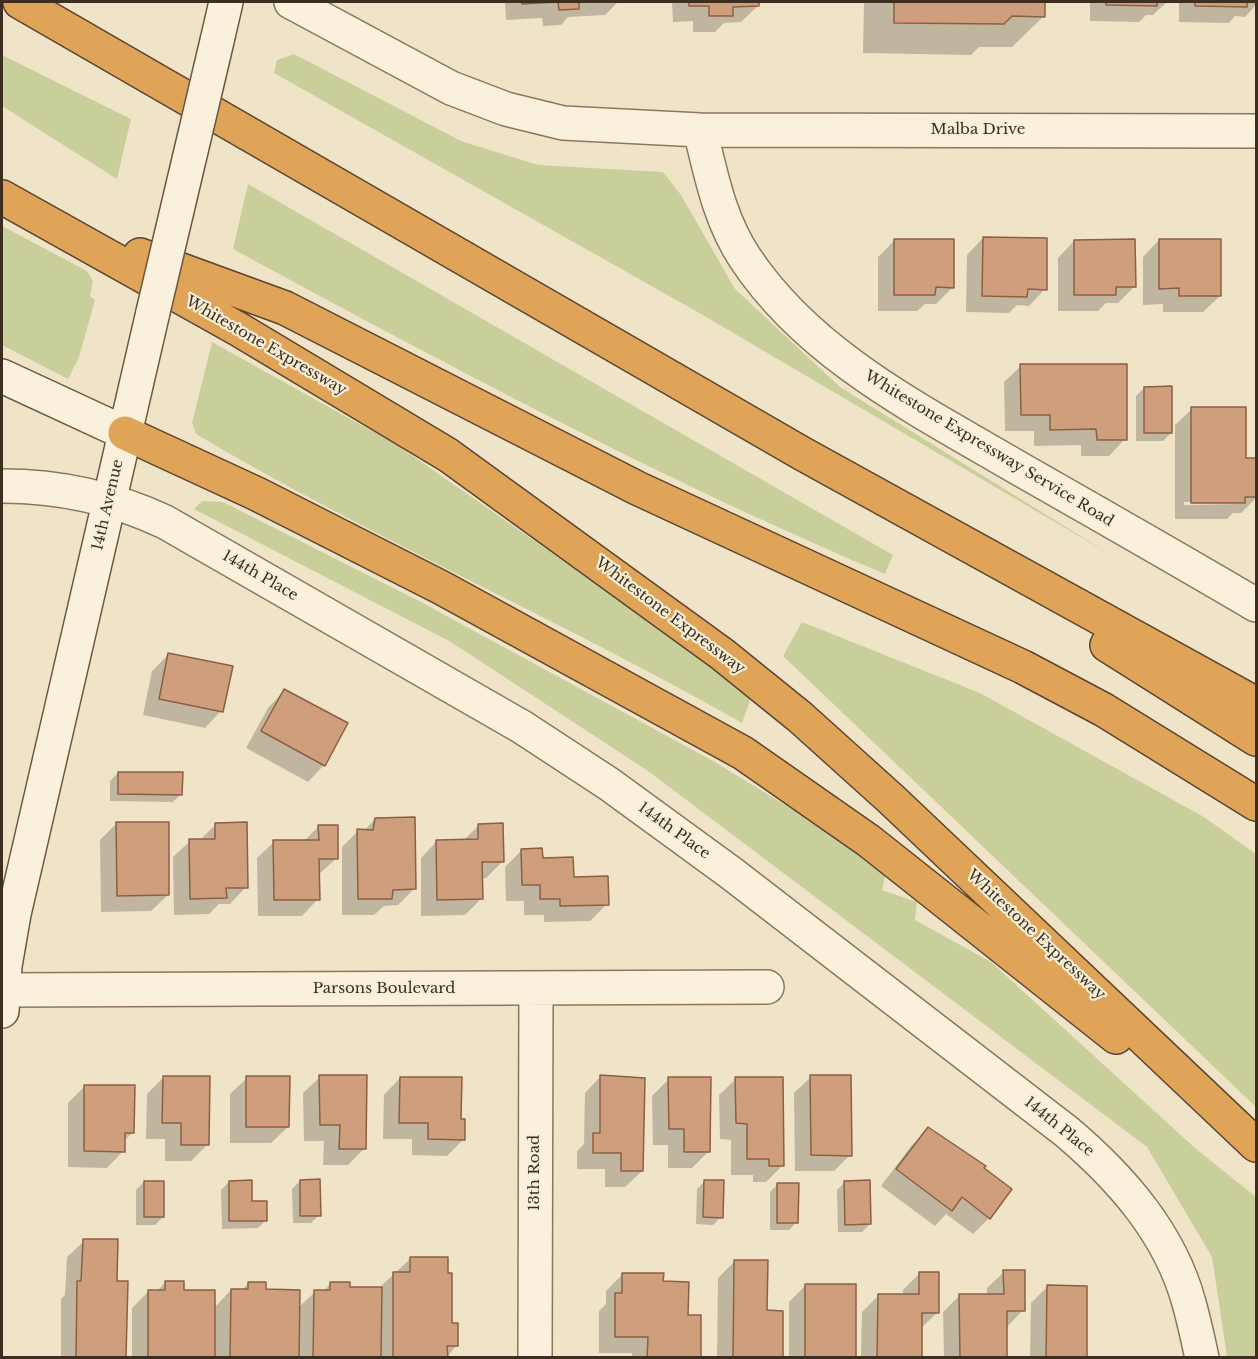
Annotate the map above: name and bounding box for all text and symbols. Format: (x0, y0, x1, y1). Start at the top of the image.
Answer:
street label: Malba Drive (931, 121, 1025, 139)
street label: Whitestone Expressway (182, 293, 350, 399)
street label: Whitestone Expressway Service Road (861, 367, 1117, 531)
street label: 14th Avenue (89, 458, 127, 552)
street label: 144th Place (219, 547, 301, 605)
street label: Whitestone Expressway (592, 554, 748, 678)
street label: 144th Place (634, 799, 714, 863)
street label: Whitestone Expressway (963, 866, 1109, 1004)
street label: Parsons Boulevard (313, 980, 455, 998)
street label: 144th Place (1020, 1093, 1098, 1161)
street label: 13th Road (526, 1135, 544, 1211)

